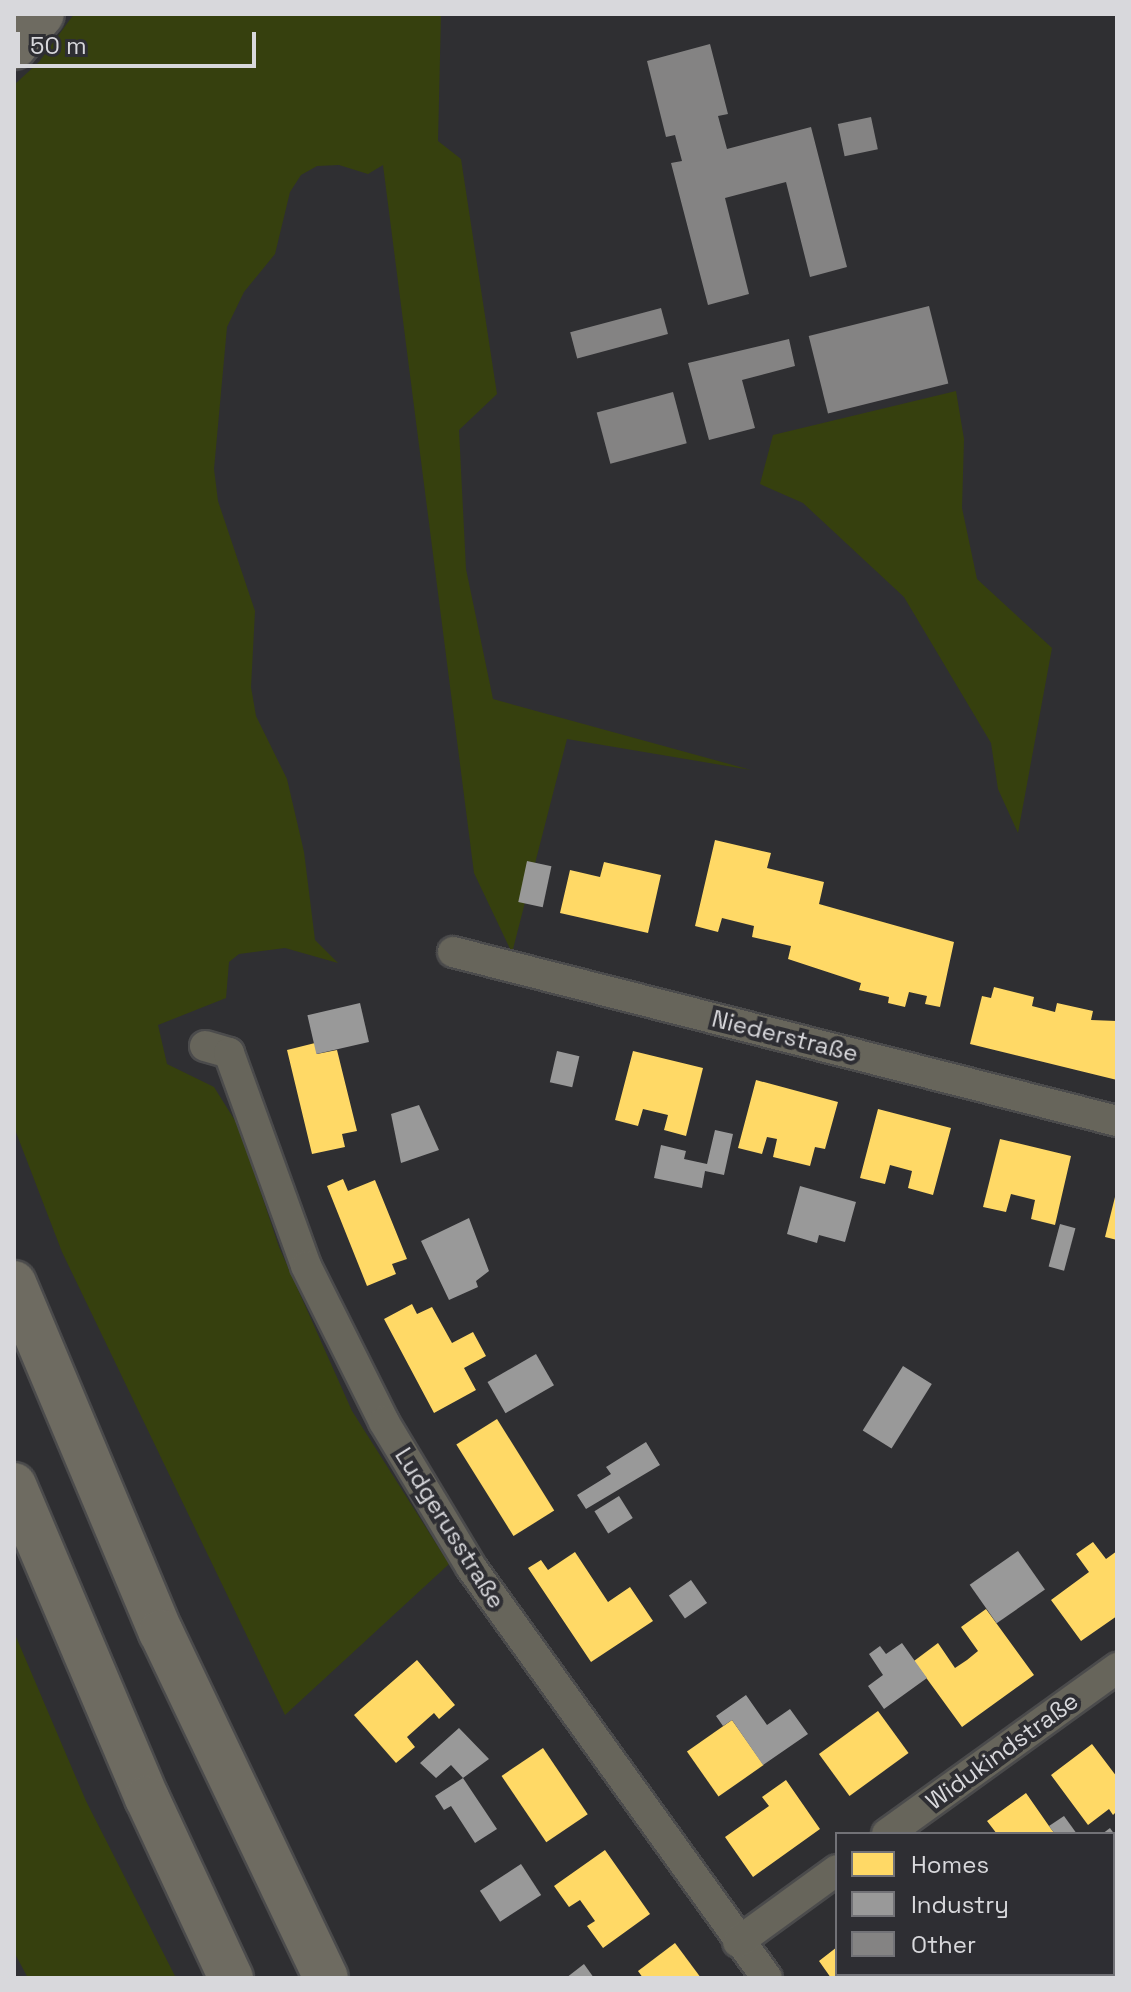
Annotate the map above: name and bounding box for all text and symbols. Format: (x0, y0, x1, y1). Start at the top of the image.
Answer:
scale bar (20, 16, 260, 66)
text: 50 m (30, 30, 87, 61)
street label: Niederstraße (709, 1004, 861, 1068)
street label: Ludgerusstraße (389, 1442, 511, 1614)
street label: Widukindstraße (920, 1686, 1084, 1816)
legend (835, 1832, 1115, 1976)
text: Homes (911, 1849, 989, 1880)
text: Industry (911, 1889, 1009, 1920)
text: Other (911, 1929, 976, 1960)

